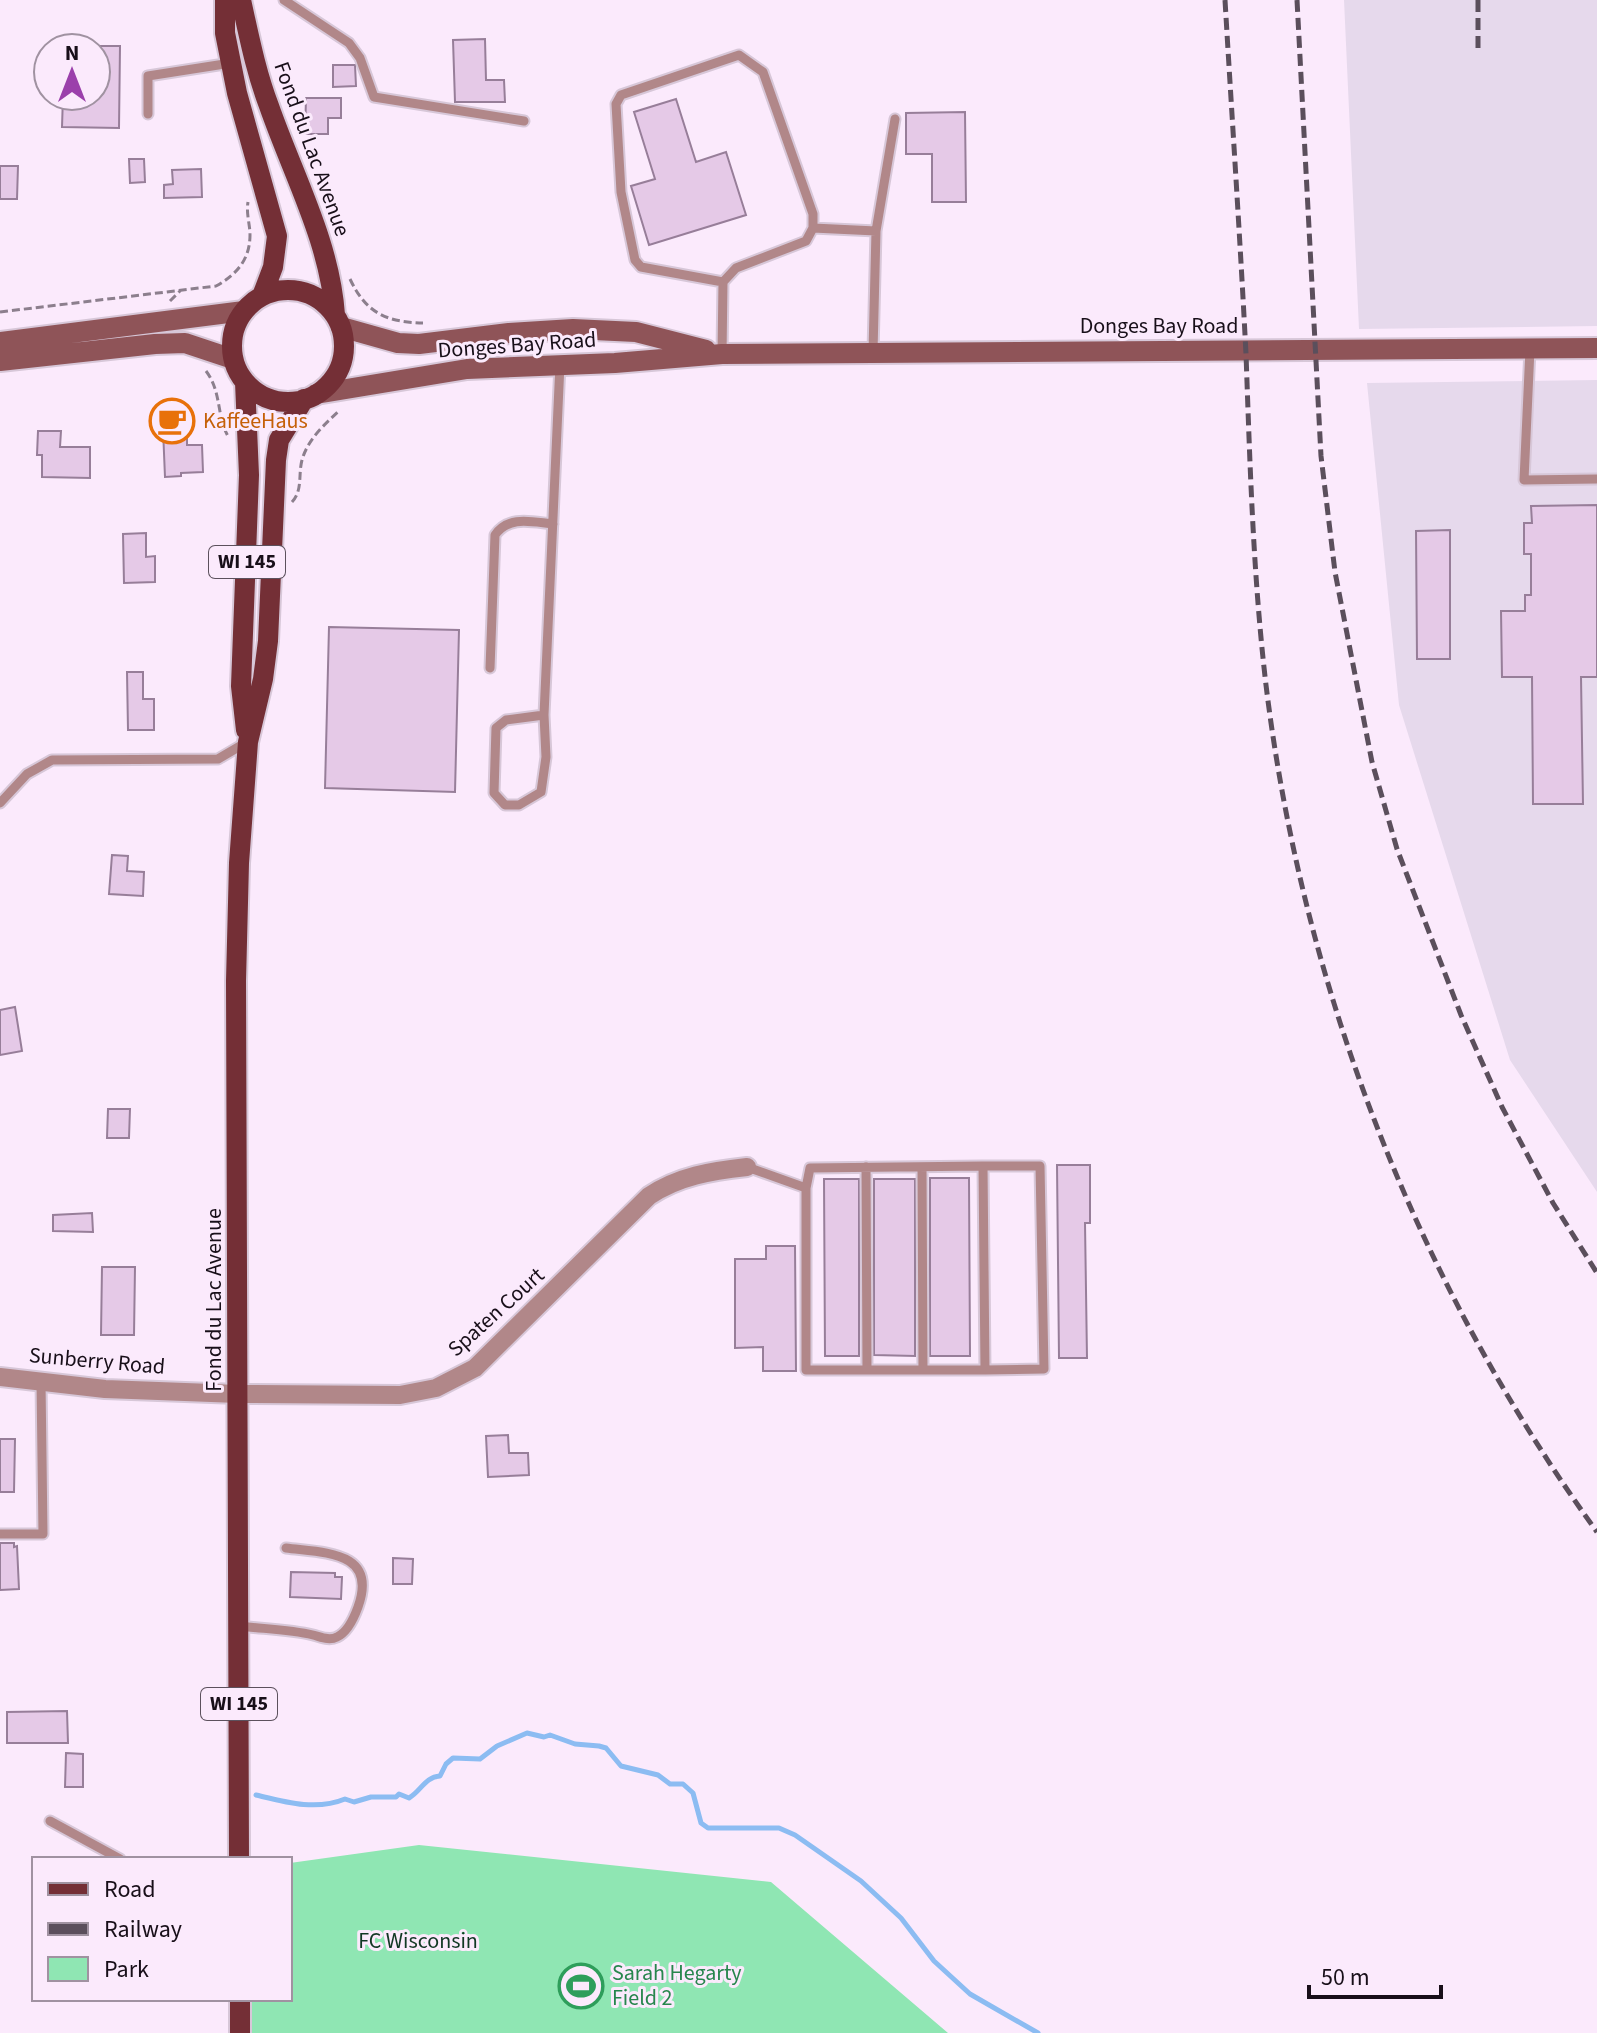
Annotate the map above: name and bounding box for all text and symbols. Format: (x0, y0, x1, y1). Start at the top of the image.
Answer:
north arrow (32, 32, 112, 112)
text: N (65, 37, 79, 69)
street label: Fond du Lac Avenue (266, 57, 358, 241)
street label: Donges Bay Road (1080, 310, 1238, 342)
street label: Donges Bay Road (437, 324, 597, 366)
cafe icon: KaffeeHaus (148, 397, 196, 445)
place label: KaffeeHaus (203, 405, 308, 437)
road number: WI 145 (209, 546, 285, 578)
street label: Fond du Lac Avenue (198, 1208, 230, 1392)
street label: Spaten Court (441, 1259, 552, 1364)
street label: Sunberry Road (28, 1339, 166, 1383)
road number: WI 145 (201, 1688, 277, 1720)
legend (32, 1857, 292, 2001)
text: Road (104, 1872, 156, 1907)
text: Railway (104, 1912, 182, 1947)
park label: FC Wisconsin (358, 1925, 478, 1957)
scale bar (1309, 1949, 1441, 1999)
text: Park (104, 1952, 149, 1987)
place label: Sarah Hegarty Field 2 (612, 1957, 742, 2014)
text: 50 m (1321, 1960, 1370, 1995)
sports icon: Sarah Hegarty Field 2 (557, 1962, 605, 2010)

